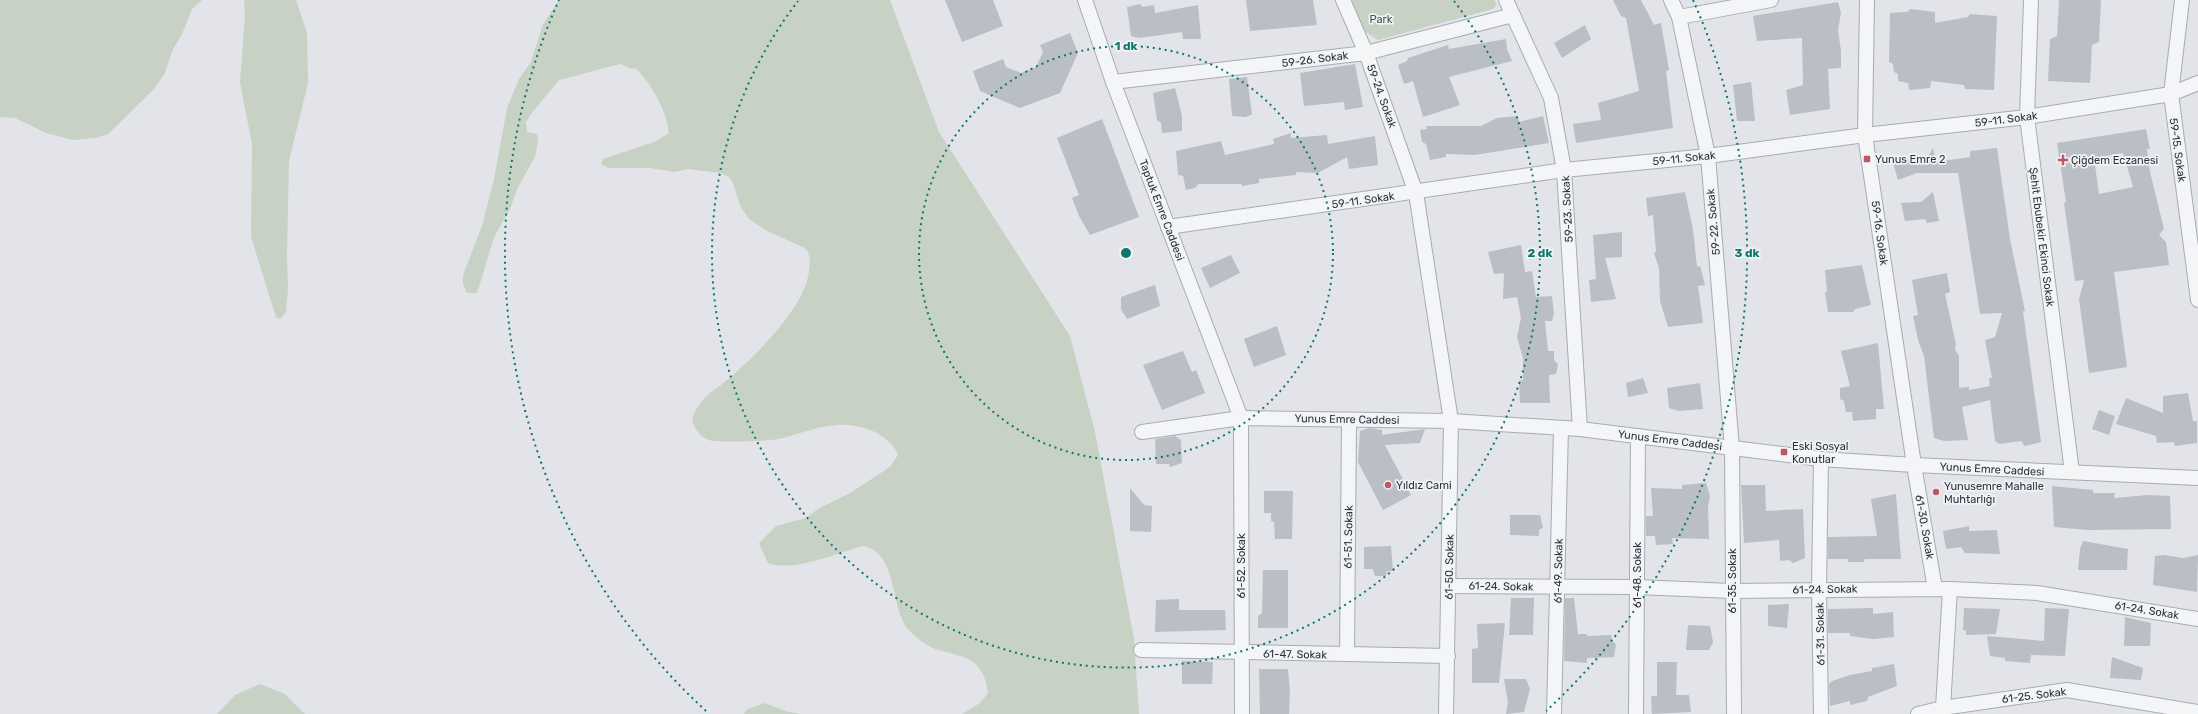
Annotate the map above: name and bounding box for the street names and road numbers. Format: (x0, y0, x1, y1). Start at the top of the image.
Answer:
street label: 59-26. Sokak (1281, 49, 1349, 70)
street label: 59-24. Sokak (1364, 63, 1399, 130)
street label: 59-11. Sokak (1974, 109, 2039, 130)
street label: 59-15. Sokak (2167, 117, 2189, 183)
street label: 59-11. Sokak (1652, 149, 1716, 168)
street label: Taptuk Emre Caddesi (1136, 158, 1187, 263)
street label: Şehit Ebubekir Ekinci Sokak (2026, 167, 2057, 308)
street label: 59-23. Sokak (1559, 175, 1576, 243)
street label: 59-22. Sokak (1704, 188, 1723, 256)
street label: 59-11. Sokak (1331, 190, 1396, 211)
street label: 59-16. Sokak (1869, 200, 1891, 267)
street label: Yunus Emre Caddesi (1294, 412, 1400, 427)
street label: Yunus Emre Caddesi (1617, 428, 1723, 453)
street label: Yunus Emre Caddesi (1939, 460, 2045, 479)
street label: 61-30. Sokak (1912, 494, 1937, 561)
street label: 61-51. Sokak (1341, 505, 1356, 569)
street label: 61-52. Sokak (1235, 533, 1248, 599)
street label: 61-50. Sokak (1442, 534, 1457, 600)
street label: 61-49. Sokak (1551, 538, 1566, 604)
street label: 61-48. Sokak (1631, 542, 1644, 608)
street label: 61-35. Sokak (1726, 548, 1739, 614)
street label: 61-24. Sokak (1468, 579, 1534, 594)
street label: 61-24. Sokak (1792, 582, 1858, 597)
street label: 61-24. Sokak (2114, 599, 2180, 622)
street label: 61-31. Sokak (1813, 602, 1828, 666)
street label: 61-47. Sokak (1263, 647, 1327, 662)
street label: 61-25. Sokak (2001, 685, 2067, 706)

